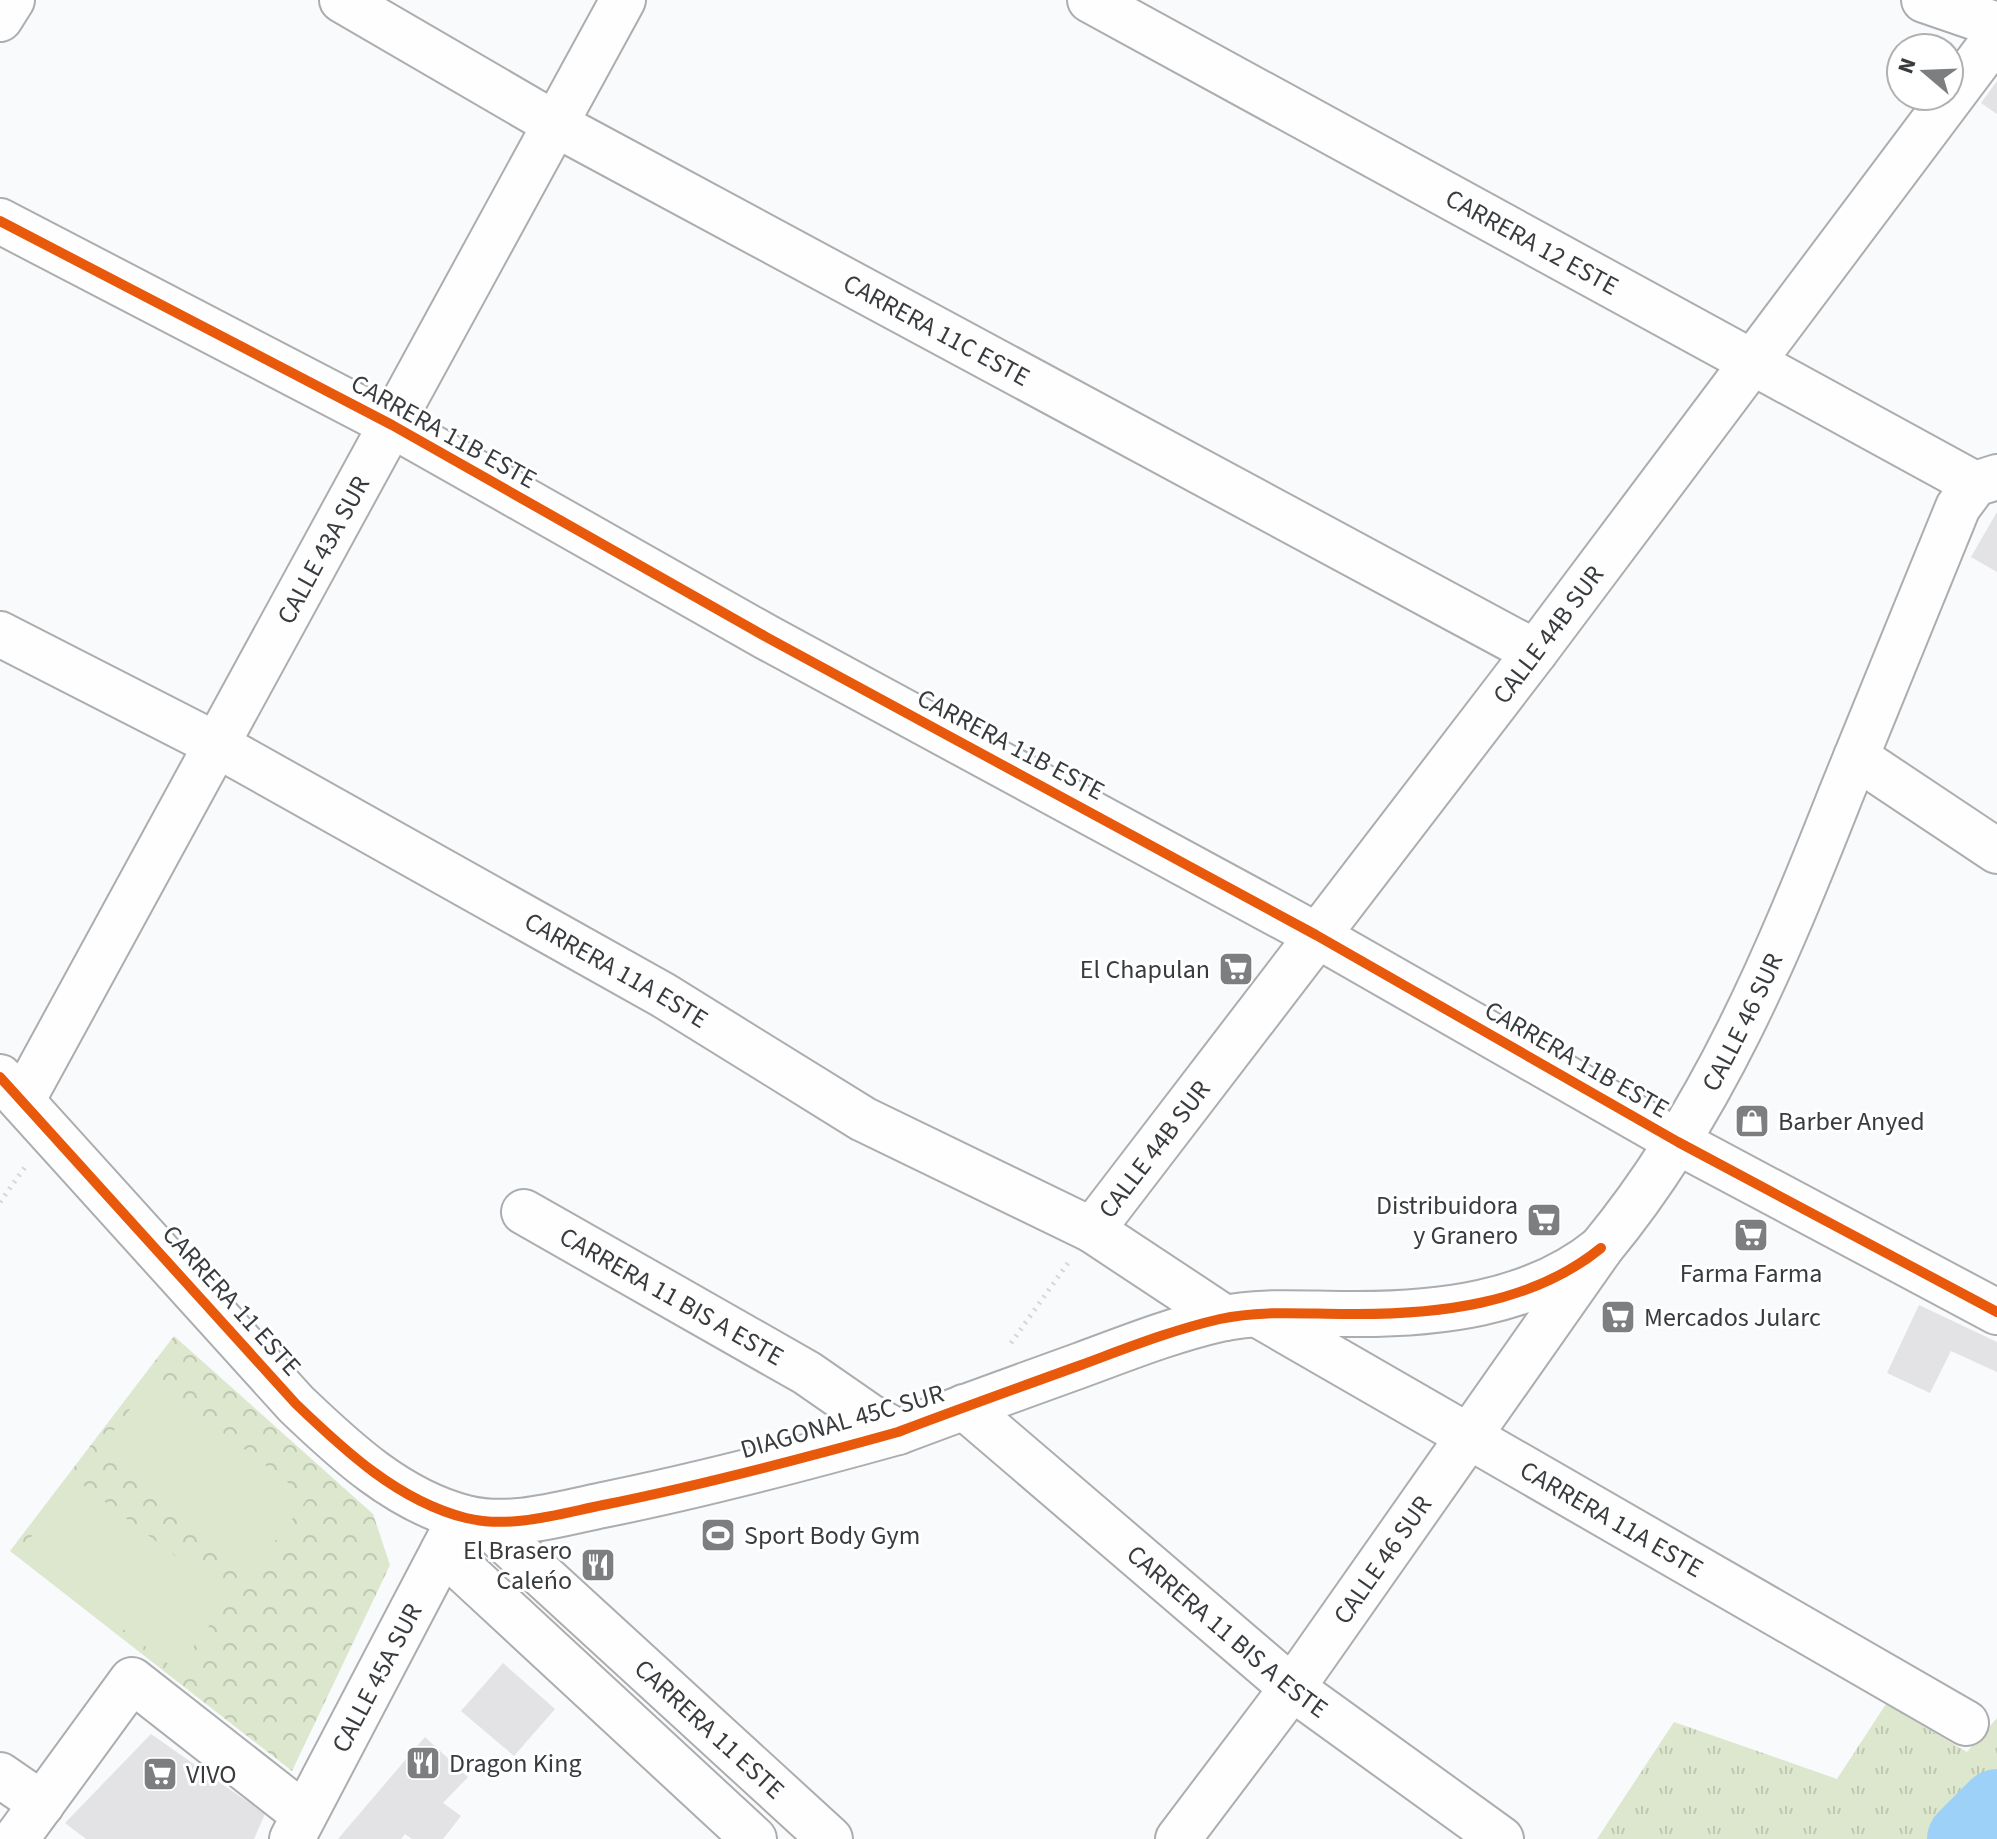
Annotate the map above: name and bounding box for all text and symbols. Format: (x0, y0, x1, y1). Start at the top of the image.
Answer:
north arrow (1885, 32, 1965, 112)
text: N (1890, 54, 1925, 78)
street label: CARRERA 12 ESTE (1439, 180, 1625, 305)
street label: CARRERA 11C ESTE (837, 265, 1036, 395)
street label: CARRERA 11B ESTE (344, 365, 543, 498)
street label: CALLE 43A SUR (268, 469, 379, 631)
street label: CALLE 44B SUR (1484, 558, 1613, 712)
street label: CARRERA 11B ESTE (911, 679, 1111, 809)
street label: CARRERA 11A ESTE (518, 903, 715, 1038)
street label: CALLE 46 SUR (1693, 947, 1792, 1098)
supermarket icon: El Chapulan (1217, 950, 1255, 988)
place label: El Chapulan (1080, 951, 1210, 988)
street label: CARRERA 11B ESTE (1478, 992, 1676, 1127)
street label: CALLE 44B SUR (1090, 1072, 1219, 1226)
shop icon: Barber Anyed (1733, 1102, 1771, 1140)
place label: Barber Anyed (1778, 1103, 1925, 1140)
place label: Distribuidora y Granero (1376, 1187, 1518, 1254)
supermarket icon: Distribuidora y Granero (1525, 1201, 1563, 1239)
supermarket icon: Farma Farma (1732, 1216, 1770, 1254)
street label: CARRERA 11 ESTE (154, 1217, 310, 1384)
street label: CARRERA 11 BIS A ESTE (553, 1218, 790, 1375)
place label: Farma Farma (1680, 1255, 1822, 1292)
supermarket icon: Mercados Jularc (1599, 1298, 1637, 1336)
place label: Mercados Jularc (1644, 1299, 1821, 1336)
street label: DIAGONAL 45C SUR (736, 1375, 948, 1468)
street label: CARRERA 11A ESTE (1513, 1452, 1710, 1587)
street label: CALLE 46 SUR (1324, 1488, 1441, 1632)
sports icon: Sport Body Gym (699, 1516, 737, 1554)
place label: Sport Body Gym (744, 1517, 920, 1554)
place label: El Brasero Caleńo (463, 1532, 572, 1599)
street label: CARRERA 11 BIS A ESTE (1118, 1536, 1335, 1727)
restaurant icon: El Brasero Caleńo (579, 1546, 617, 1584)
street label: CALLE 45A SUR (323, 1597, 431, 1759)
street label: CARRERA 11 ESTE (626, 1651, 793, 1808)
restaurant icon: Dragon King (404, 1744, 442, 1782)
place label: Dragon King (449, 1745, 582, 1782)
supermarket icon: VIVO (141, 1755, 179, 1793)
place label: VIVO (186, 1756, 237, 1793)

